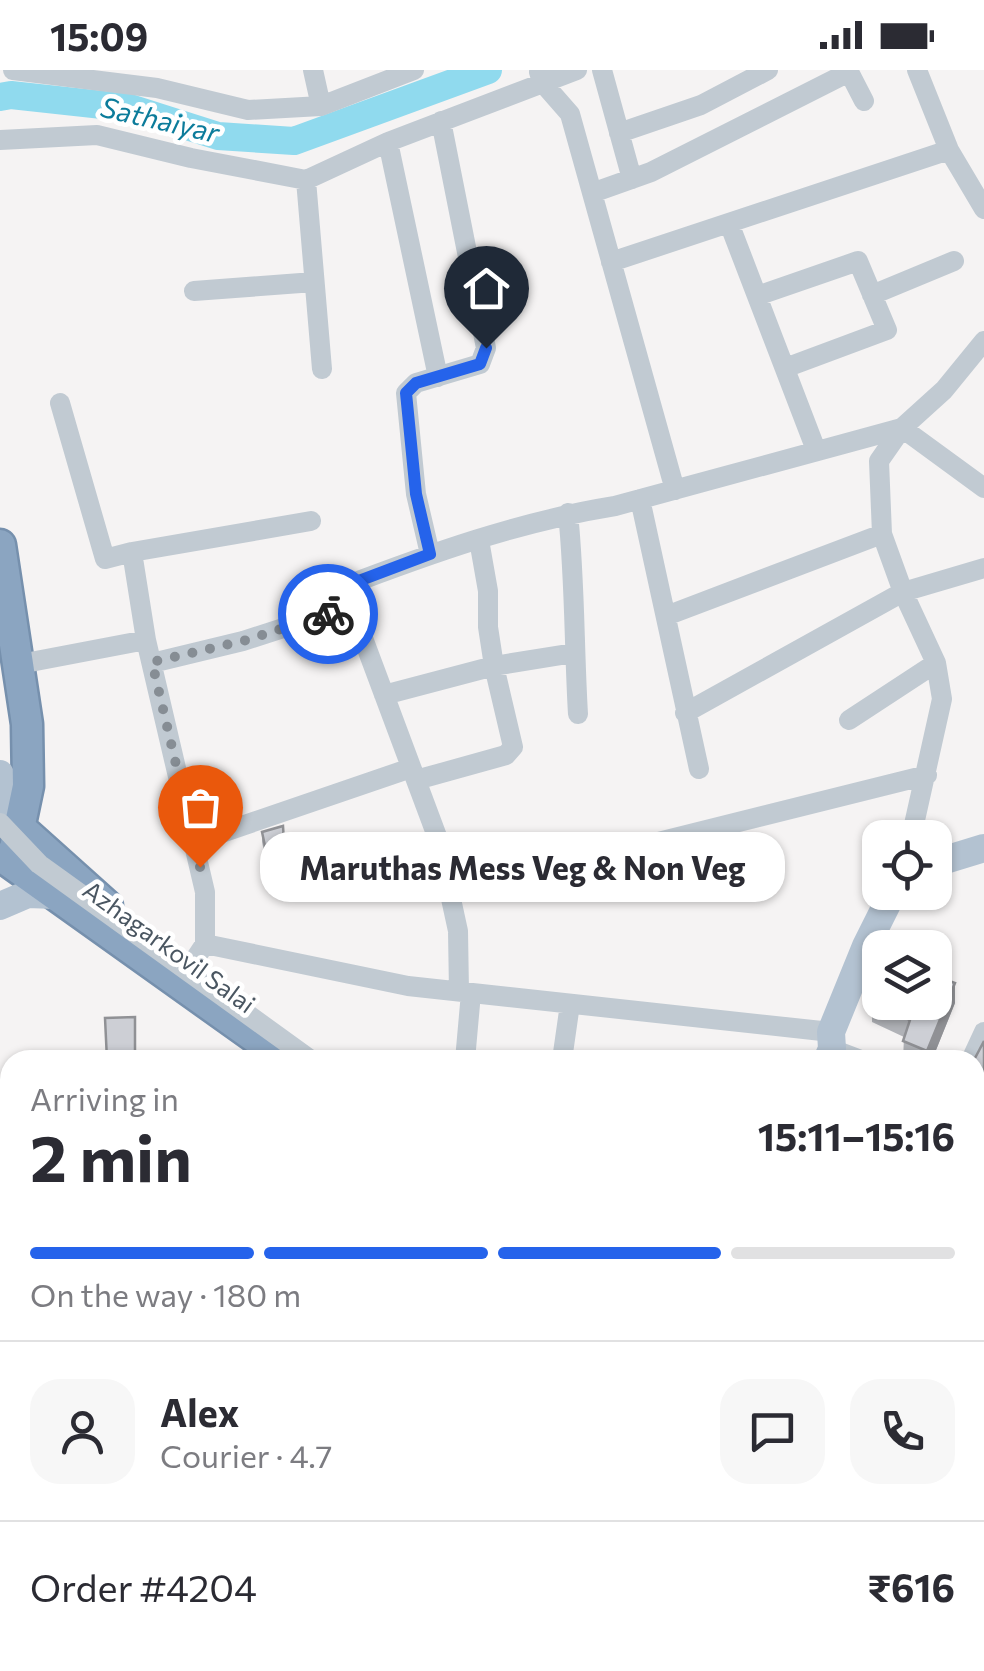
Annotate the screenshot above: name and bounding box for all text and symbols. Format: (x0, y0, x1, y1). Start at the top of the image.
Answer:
text: 15:09 (50, 12, 148, 59)
water label: Sathaiyar (98, 89, 224, 149)
pin (444, 246, 529, 349)
icon: home (459, 261, 514, 316)
courier (278, 564, 378, 664)
icon: bike (301, 587, 356, 642)
pin (158, 765, 243, 868)
icon: bag (173, 780, 228, 835)
map controls (862, 820, 952, 1020)
button: locate (862, 820, 952, 910)
callout: Maruthas Mess Veg & Non Veg (260, 832, 785, 902)
text: Maruthas Mess Veg & Non Veg (299, 847, 746, 887)
street label: Azhagarkovil Salai (78, 874, 261, 1019)
button: layers (862, 930, 952, 1020)
text: Arriving in (30, 1078, 179, 1118)
text: 15:11–15:16 (758, 1112, 955, 1159)
text: 2 min (30, 1116, 192, 1195)
text: On the way · 180 m (30, 1274, 301, 1314)
button: person (30, 1379, 135, 1484)
button: chat (720, 1379, 825, 1484)
button: phone (850, 1379, 955, 1484)
text: Alex (160, 1388, 239, 1435)
text: Courier · 4.7 (160, 1435, 333, 1475)
text: Order #4204 (30, 1563, 257, 1610)
text: ₹616 (867, 1563, 955, 1610)

